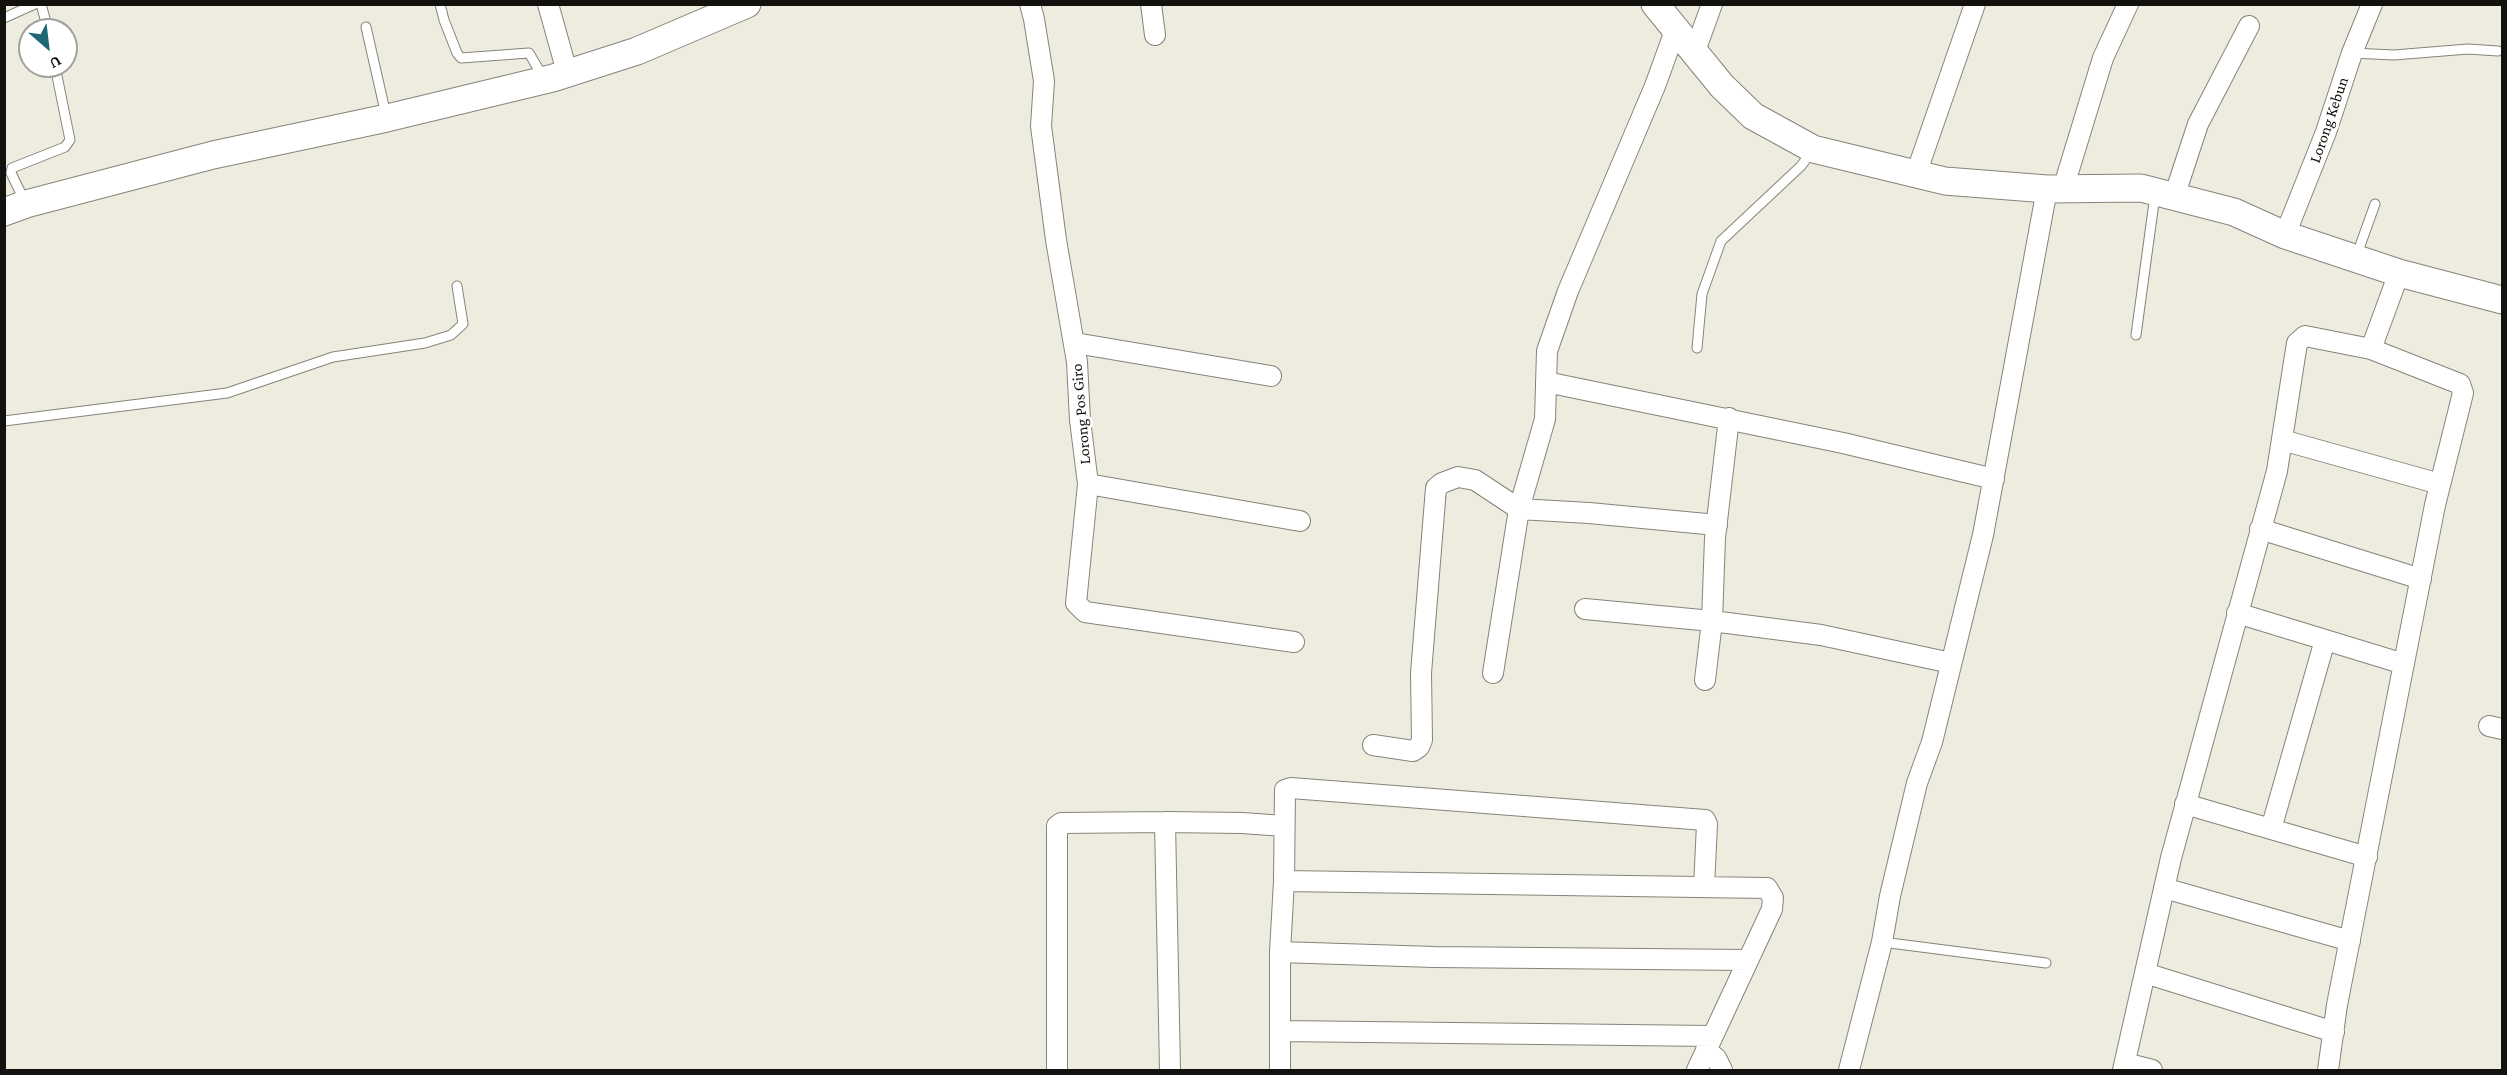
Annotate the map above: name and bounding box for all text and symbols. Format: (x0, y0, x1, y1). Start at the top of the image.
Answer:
north arrow (18, 18, 78, 78)
text: U (47, 52, 65, 73)
street label: Lorong Kebun (2305, 74, 2353, 166)
street label: Lorong Pos Giro (1067, 363, 1095, 465)

